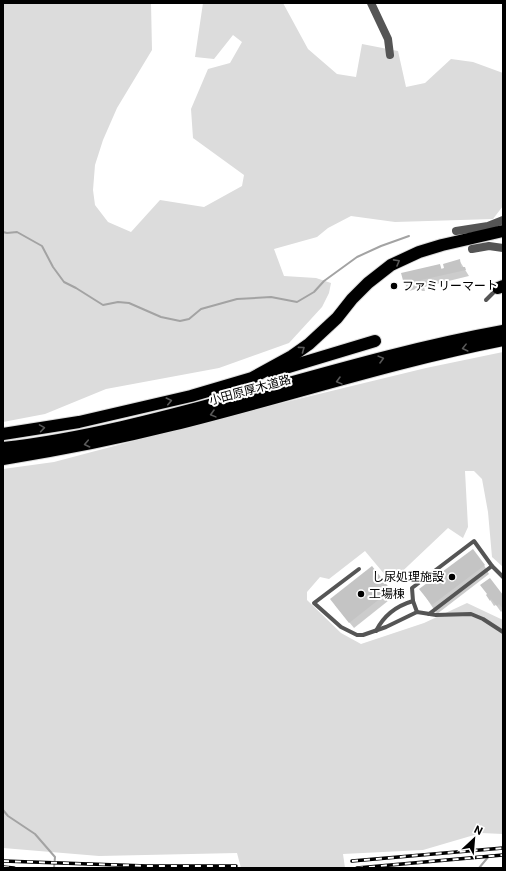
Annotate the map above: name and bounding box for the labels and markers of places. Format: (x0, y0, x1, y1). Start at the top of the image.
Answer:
place label: ファミリーマート (402, 279, 498, 293)
marker: ファミリーマート (389, 281, 399, 291)
place label: し尿処理施設 (372, 570, 444, 584)
marker: し尿処理施設 (447, 572, 457, 582)
place label: 工場棟 (369, 587, 405, 601)
marker: 工場棟 (356, 589, 366, 599)

